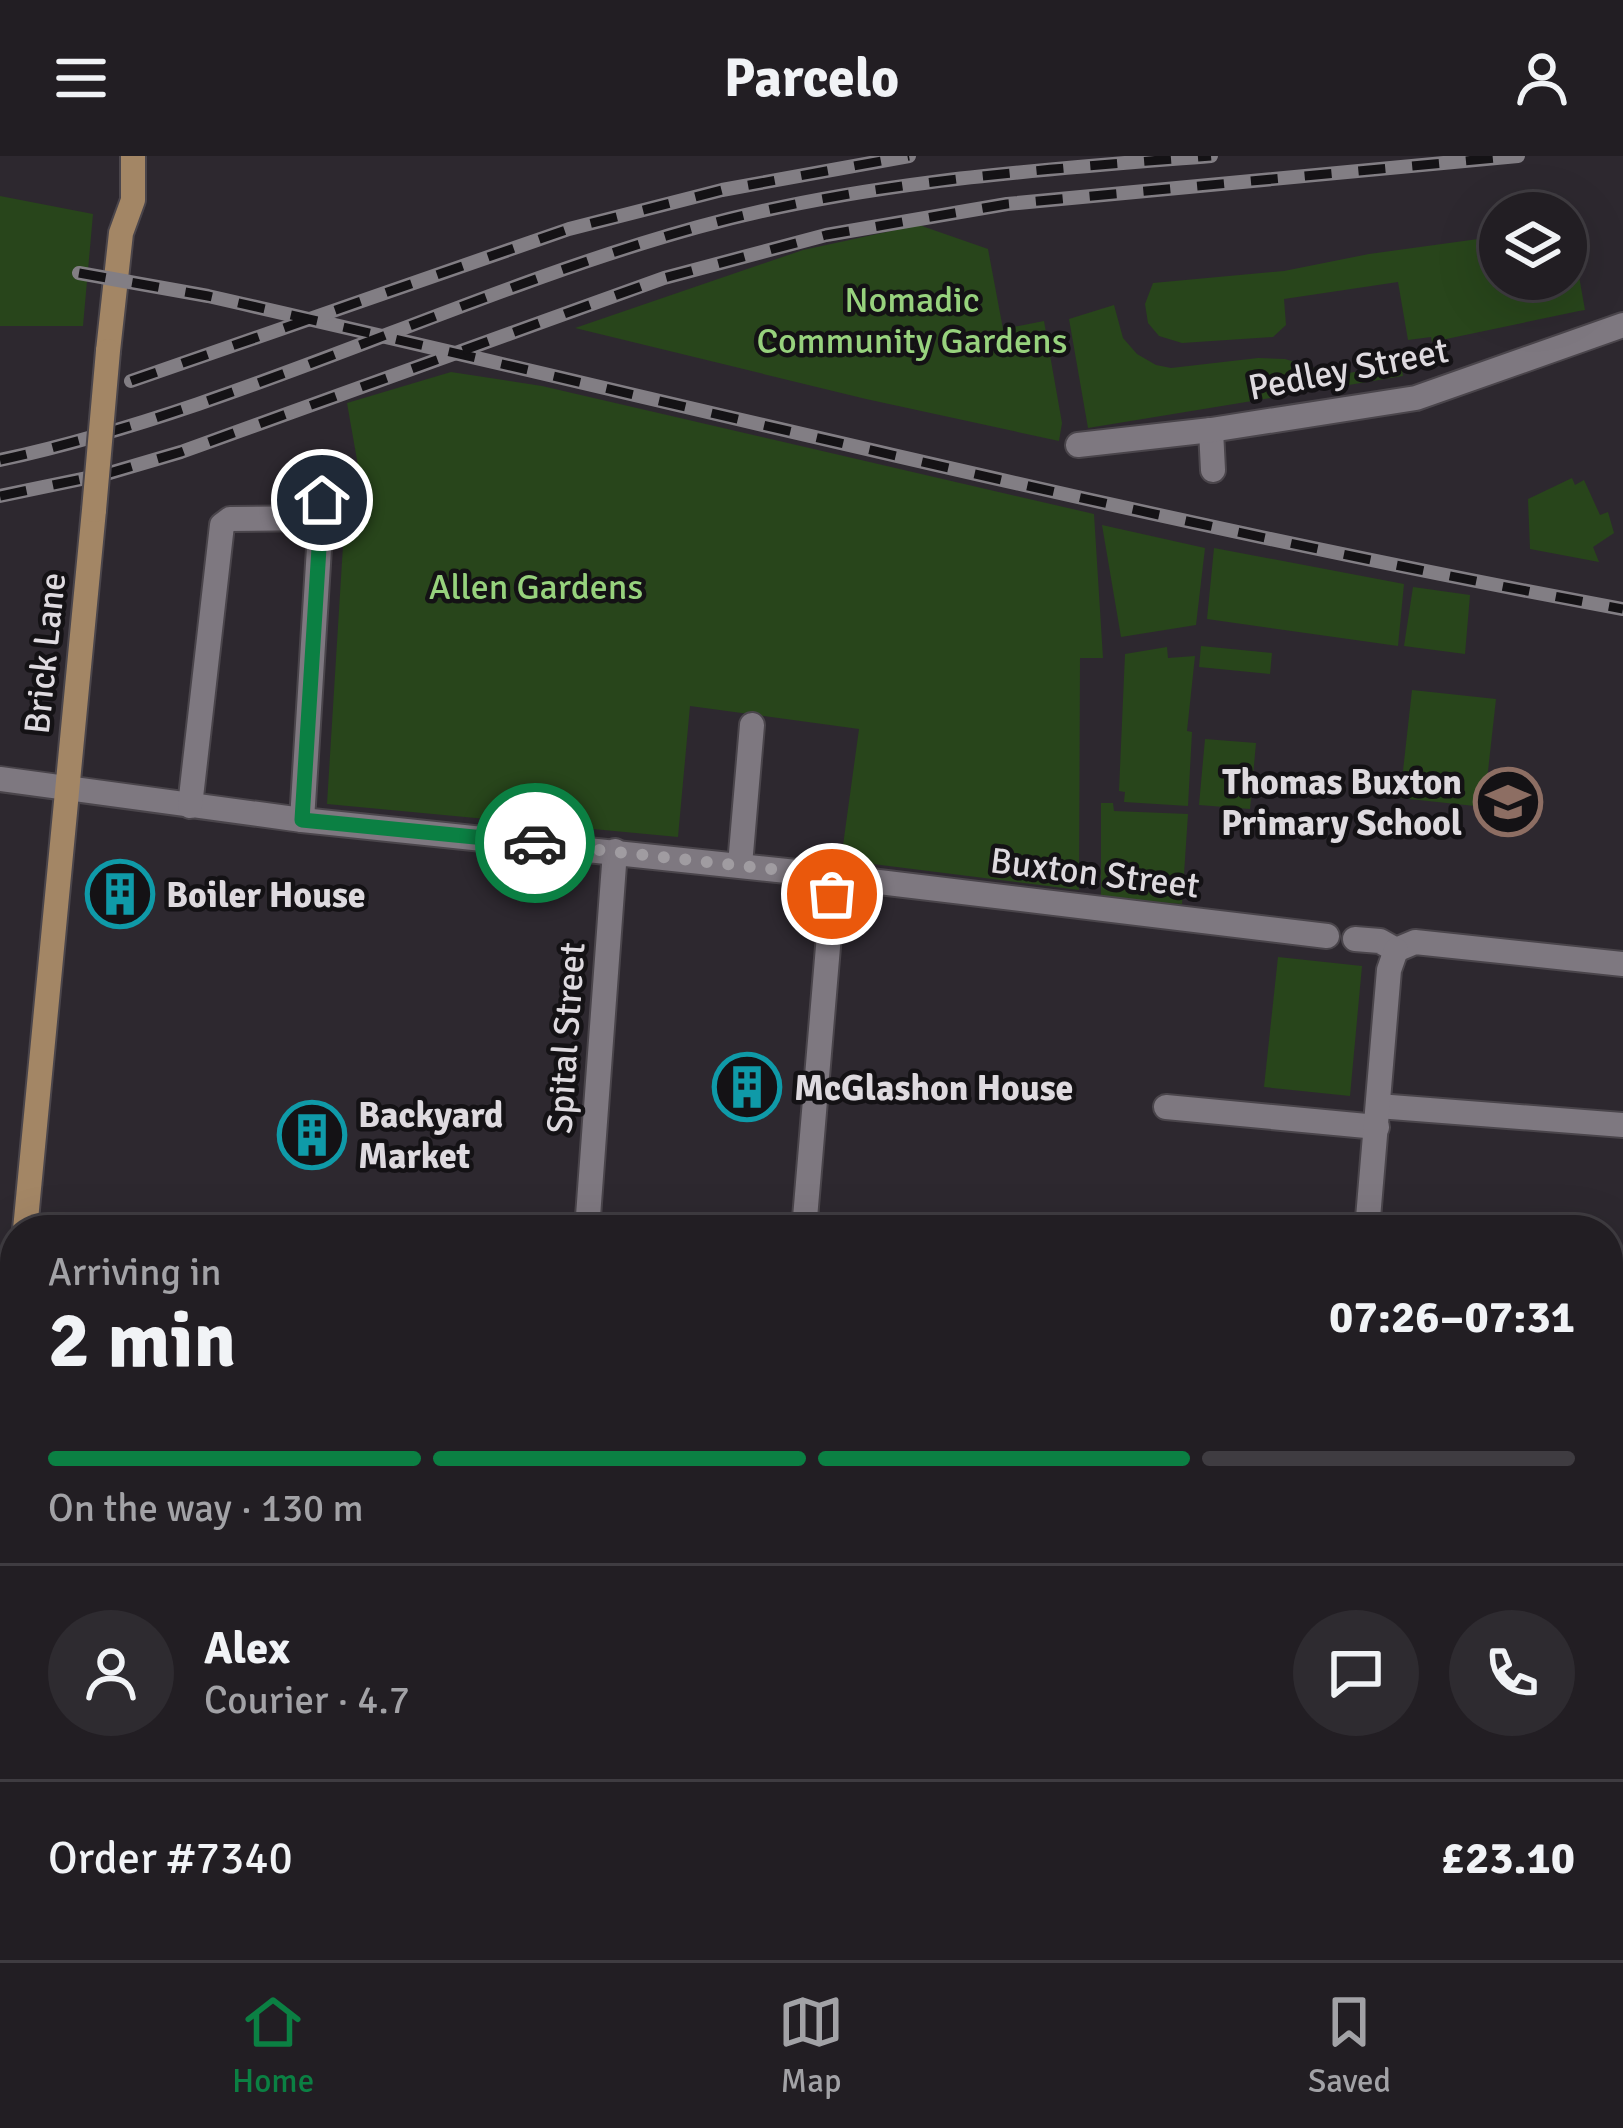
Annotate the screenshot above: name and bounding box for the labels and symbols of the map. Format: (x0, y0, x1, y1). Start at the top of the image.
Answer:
park label: Nomadic Community Gardens (757, 278, 1067, 364)
street label: Pedley Street (1244, 328, 1452, 411)
pin (271, 449, 373, 551)
park label: Allen Gardens (429, 565, 643, 610)
street label: Brick Lane (15, 570, 76, 736)
place label: Thomas Buxton Primary School (1221, 760, 1462, 846)
school or university icon: Thomas Buxton Primary School (1473, 767, 1543, 837)
courier (475, 783, 595, 903)
street label: Buxton Street (988, 838, 1202, 909)
pin (781, 843, 883, 945)
building icon: Boiler House (85, 859, 155, 929)
place label: Boiler House (166, 873, 366, 918)
street label: Spital Street (537, 941, 596, 1135)
building icon: McGlashon House (712, 1052, 782, 1122)
place label: McGlashon House (794, 1066, 1073, 1111)
place label: Backyard Market (358, 1093, 503, 1179)
building icon: Backyard Market (277, 1100, 347, 1170)

